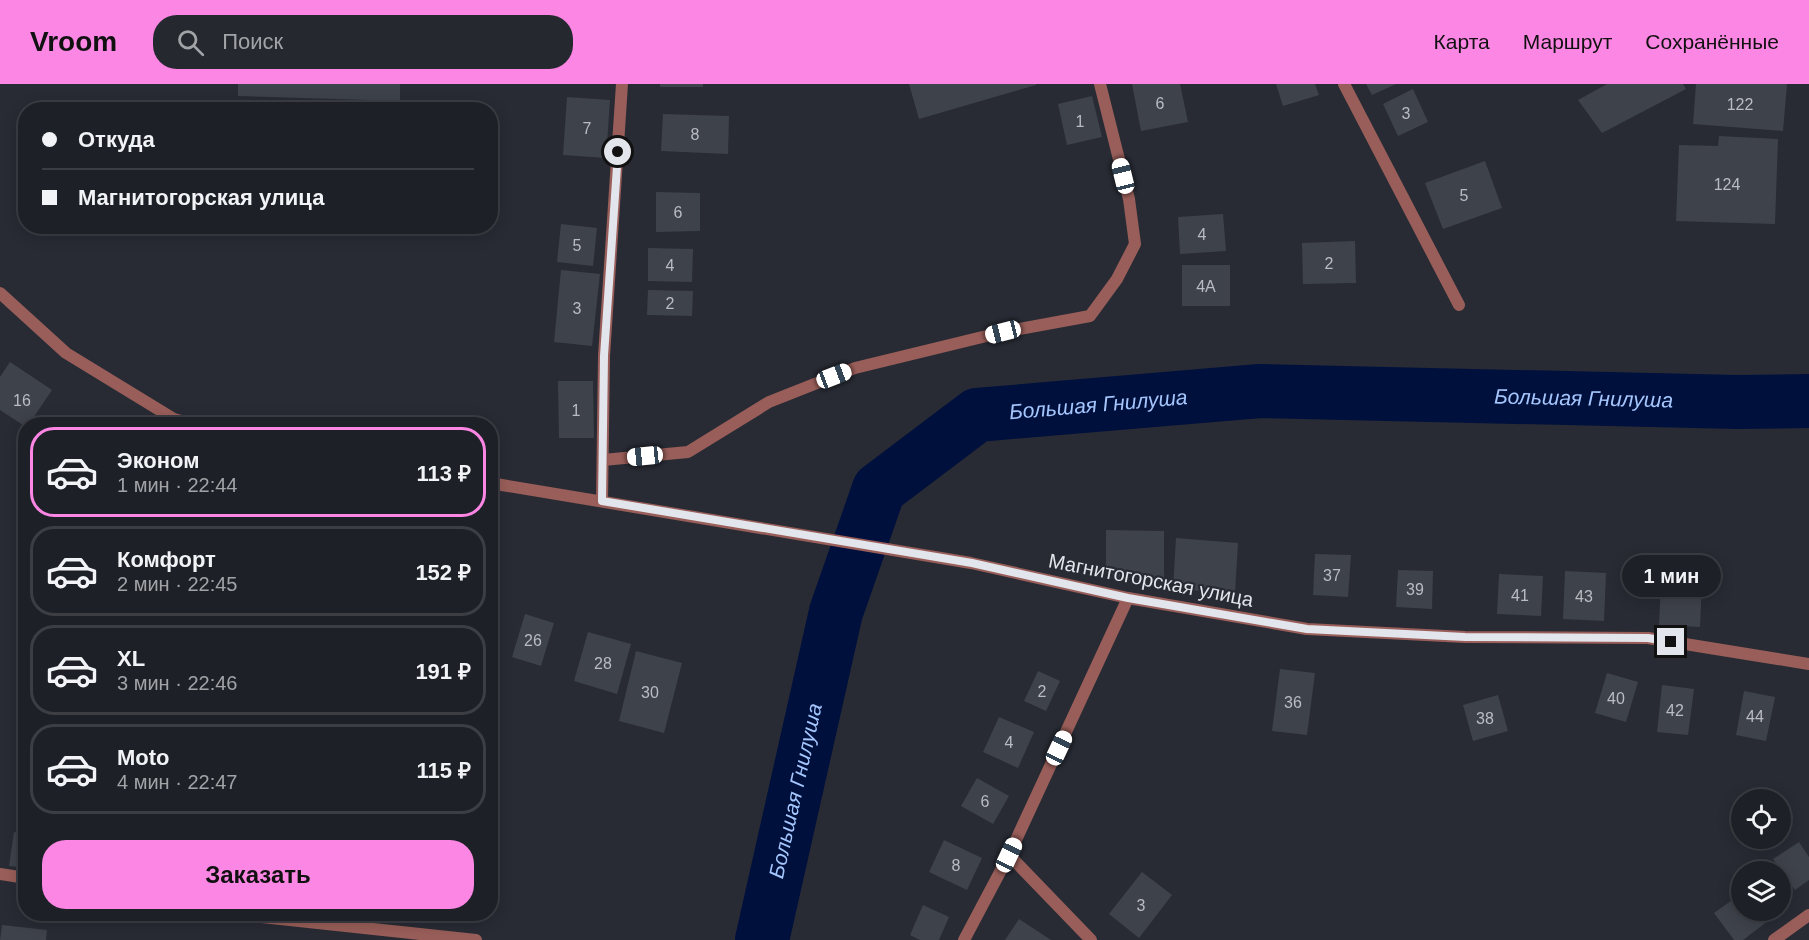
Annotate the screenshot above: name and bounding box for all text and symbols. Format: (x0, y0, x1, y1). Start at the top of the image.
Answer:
search box (153, 15, 573, 69)
text: Vroom (30, 26, 117, 57)
icon: search (174, 26, 207, 59)
text: Поиск (222, 29, 283, 54)
text: Карта (1434, 30, 1490, 53)
text: Маршрут (1523, 30, 1612, 53)
text: Сохранённые (1645, 30, 1779, 53)
house number: 6 (1156, 95, 1165, 112)
house number: 122 (1727, 96, 1753, 113)
house number: 3 (1402, 105, 1411, 122)
house number: 1 (1076, 113, 1085, 130)
house number: 7 (583, 120, 592, 137)
house number: 8 (691, 126, 700, 143)
text: Откуда (78, 127, 155, 152)
route start (604, 138, 631, 165)
car (1110, 156, 1136, 196)
house number: 124 (1714, 176, 1740, 193)
text: Магнитогорская улица (78, 185, 324, 210)
house number: 5 (1460, 187, 1469, 204)
house number: 6 (674, 204, 683, 221)
house number: 4 (1198, 226, 1207, 243)
house number: 5 (573, 237, 582, 254)
house number: 2 (1325, 255, 1334, 272)
house number: 4 (666, 257, 675, 274)
house number: 4А (1196, 278, 1216, 295)
house number: 2 (666, 295, 675, 312)
house number: 3 (573, 300, 582, 317)
car (983, 319, 1023, 345)
car (814, 361, 854, 391)
water label: Большая Гнилуша (1494, 384, 1673, 412)
water label: Большая Гнилуша (1008, 385, 1188, 423)
house number: 16 (13, 392, 31, 409)
house number: 1 (572, 402, 581, 419)
icon: car (45, 445, 99, 499)
car (626, 445, 664, 467)
text: Эконом (117, 448, 200, 473)
text: 113 ₽ (417, 461, 471, 486)
text: 1 мин · 22:44 (117, 474, 237, 496)
icon: car (45, 544, 99, 598)
text: Комфорт (117, 547, 216, 572)
street label: Магнитогорская улица (1047, 549, 1256, 611)
callout: 1 мин (1622, 555, 1720, 597)
text: 152 ₽ (415, 560, 471, 585)
text: 1 мин (1644, 565, 1699, 587)
house number: 37 (1323, 567, 1341, 584)
text: 2 мин · 22:45 (117, 573, 237, 595)
house number: 39 (1406, 581, 1424, 598)
house number: 41 (1511, 587, 1529, 604)
house number: 43 (1575, 588, 1593, 605)
route end (1657, 628, 1684, 655)
house number: 26 (524, 632, 542, 649)
icon: car (45, 643, 99, 697)
text: XL (117, 646, 145, 671)
house number: 28 (594, 655, 612, 672)
text: 191 ₽ (415, 659, 471, 684)
text: 3 мин · 22:46 (117, 672, 237, 694)
house number: 2 (1038, 683, 1047, 700)
house number: 30 (641, 684, 659, 701)
house number: 40 (1607, 690, 1625, 707)
house number: 36 (1284, 694, 1302, 711)
water label: Большая Гнилуша (764, 701, 826, 880)
house number: 42 (1666, 702, 1684, 719)
house number: 44 (1746, 708, 1764, 725)
house number: 38 (1476, 710, 1494, 727)
car (1043, 728, 1075, 768)
house number: 4 (1005, 734, 1014, 751)
icon: car (45, 742, 99, 796)
text: Moto (117, 745, 170, 770)
text: 115 ₽ (417, 758, 471, 783)
text: 4 мин · 22:47 (117, 771, 237, 793)
map controls (1731, 789, 1791, 921)
button: locate (1731, 789, 1791, 849)
house number: 6 (981, 793, 990, 810)
car (993, 835, 1025, 875)
button: Заказать (42, 840, 474, 909)
house number: 8 (952, 857, 961, 874)
button: layers (1731, 861, 1791, 921)
house number: 3 (1137, 897, 1146, 914)

